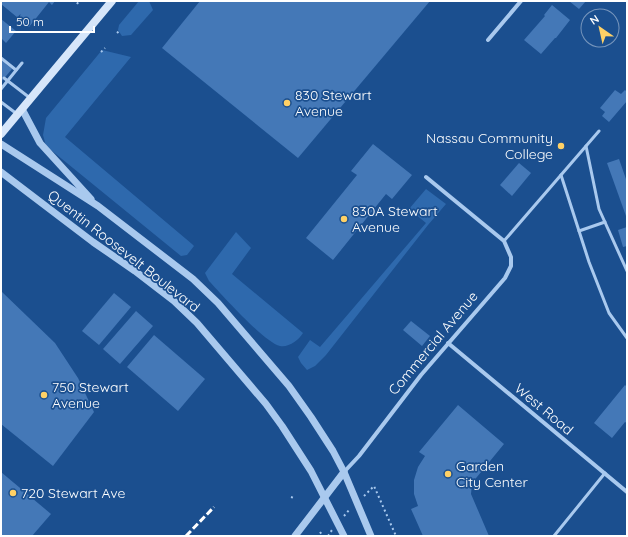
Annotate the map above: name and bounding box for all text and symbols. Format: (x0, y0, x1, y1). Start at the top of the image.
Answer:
scale bar (10, 8, 94, 34)
north arrow (580, 8, 620, 48)
text: N (587, 12, 602, 28)
text: 50 m (16, 14, 44, 29)
place label: 830 Stewart Avenue (295, 86, 372, 120)
marker: 830 Stewart Avenue (282, 98, 292, 108)
place label: Nassau Community College (426, 129, 553, 163)
marker: Nassau Community College (556, 141, 566, 151)
street label: Quentin Roosevelt Boulevard (44, 186, 204, 316)
place label: 830A Stewart Avenue (352, 202, 438, 236)
marker: 830A Stewart Avenue (339, 214, 349, 224)
street label: Commercial Avenue (384, 287, 482, 398)
place label: 750 Stewart Avenue (52, 378, 129, 412)
street label: West Road (511, 379, 577, 439)
marker: 750 Stewart Avenue (39, 390, 49, 400)
place label: Garden City Center (456, 457, 528, 491)
marker: Garden City Center (443, 469, 453, 479)
place label: 720 Stewart Ave (21, 484, 126, 502)
marker: 720 Stewart Ave (8, 488, 18, 498)

